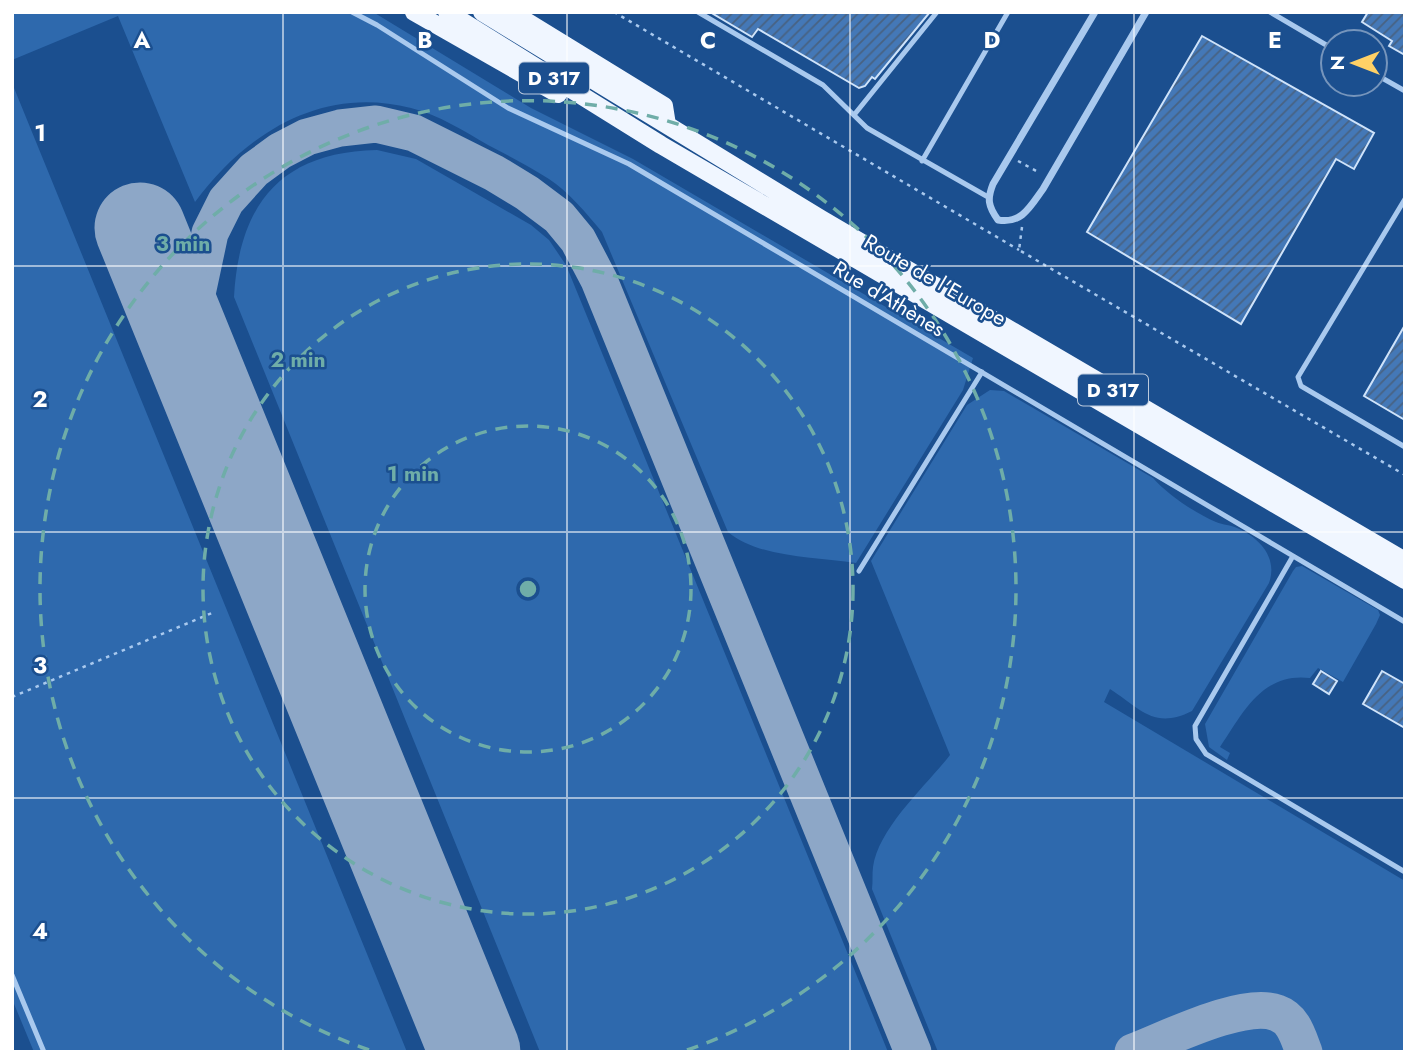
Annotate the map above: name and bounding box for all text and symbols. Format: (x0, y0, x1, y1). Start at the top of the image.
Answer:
text: A (133, 23, 151, 57)
text: B (417, 23, 433, 57)
text: C (700, 23, 716, 57)
text: D (984, 23, 1001, 57)
text: E (1268, 23, 1282, 57)
north arrow (1319, 28, 1389, 98)
text: N (1324, 55, 1351, 71)
road number: D 317 (519, 62, 589, 94)
text: 1 (34, 116, 46, 150)
street label: Route de l'Europe (858, 227, 1012, 333)
text: 3 min (156, 229, 210, 259)
street label: Rue d'Athènes (827, 254, 951, 344)
text: 2 min (270, 345, 326, 375)
road number: D 317 (1078, 374, 1148, 406)
text: 2 (32, 382, 48, 416)
text: 1 min (387, 459, 439, 489)
centre of rings (516, 577, 540, 601)
text: 3 (33, 648, 47, 682)
text: 4 (32, 914, 48, 948)

